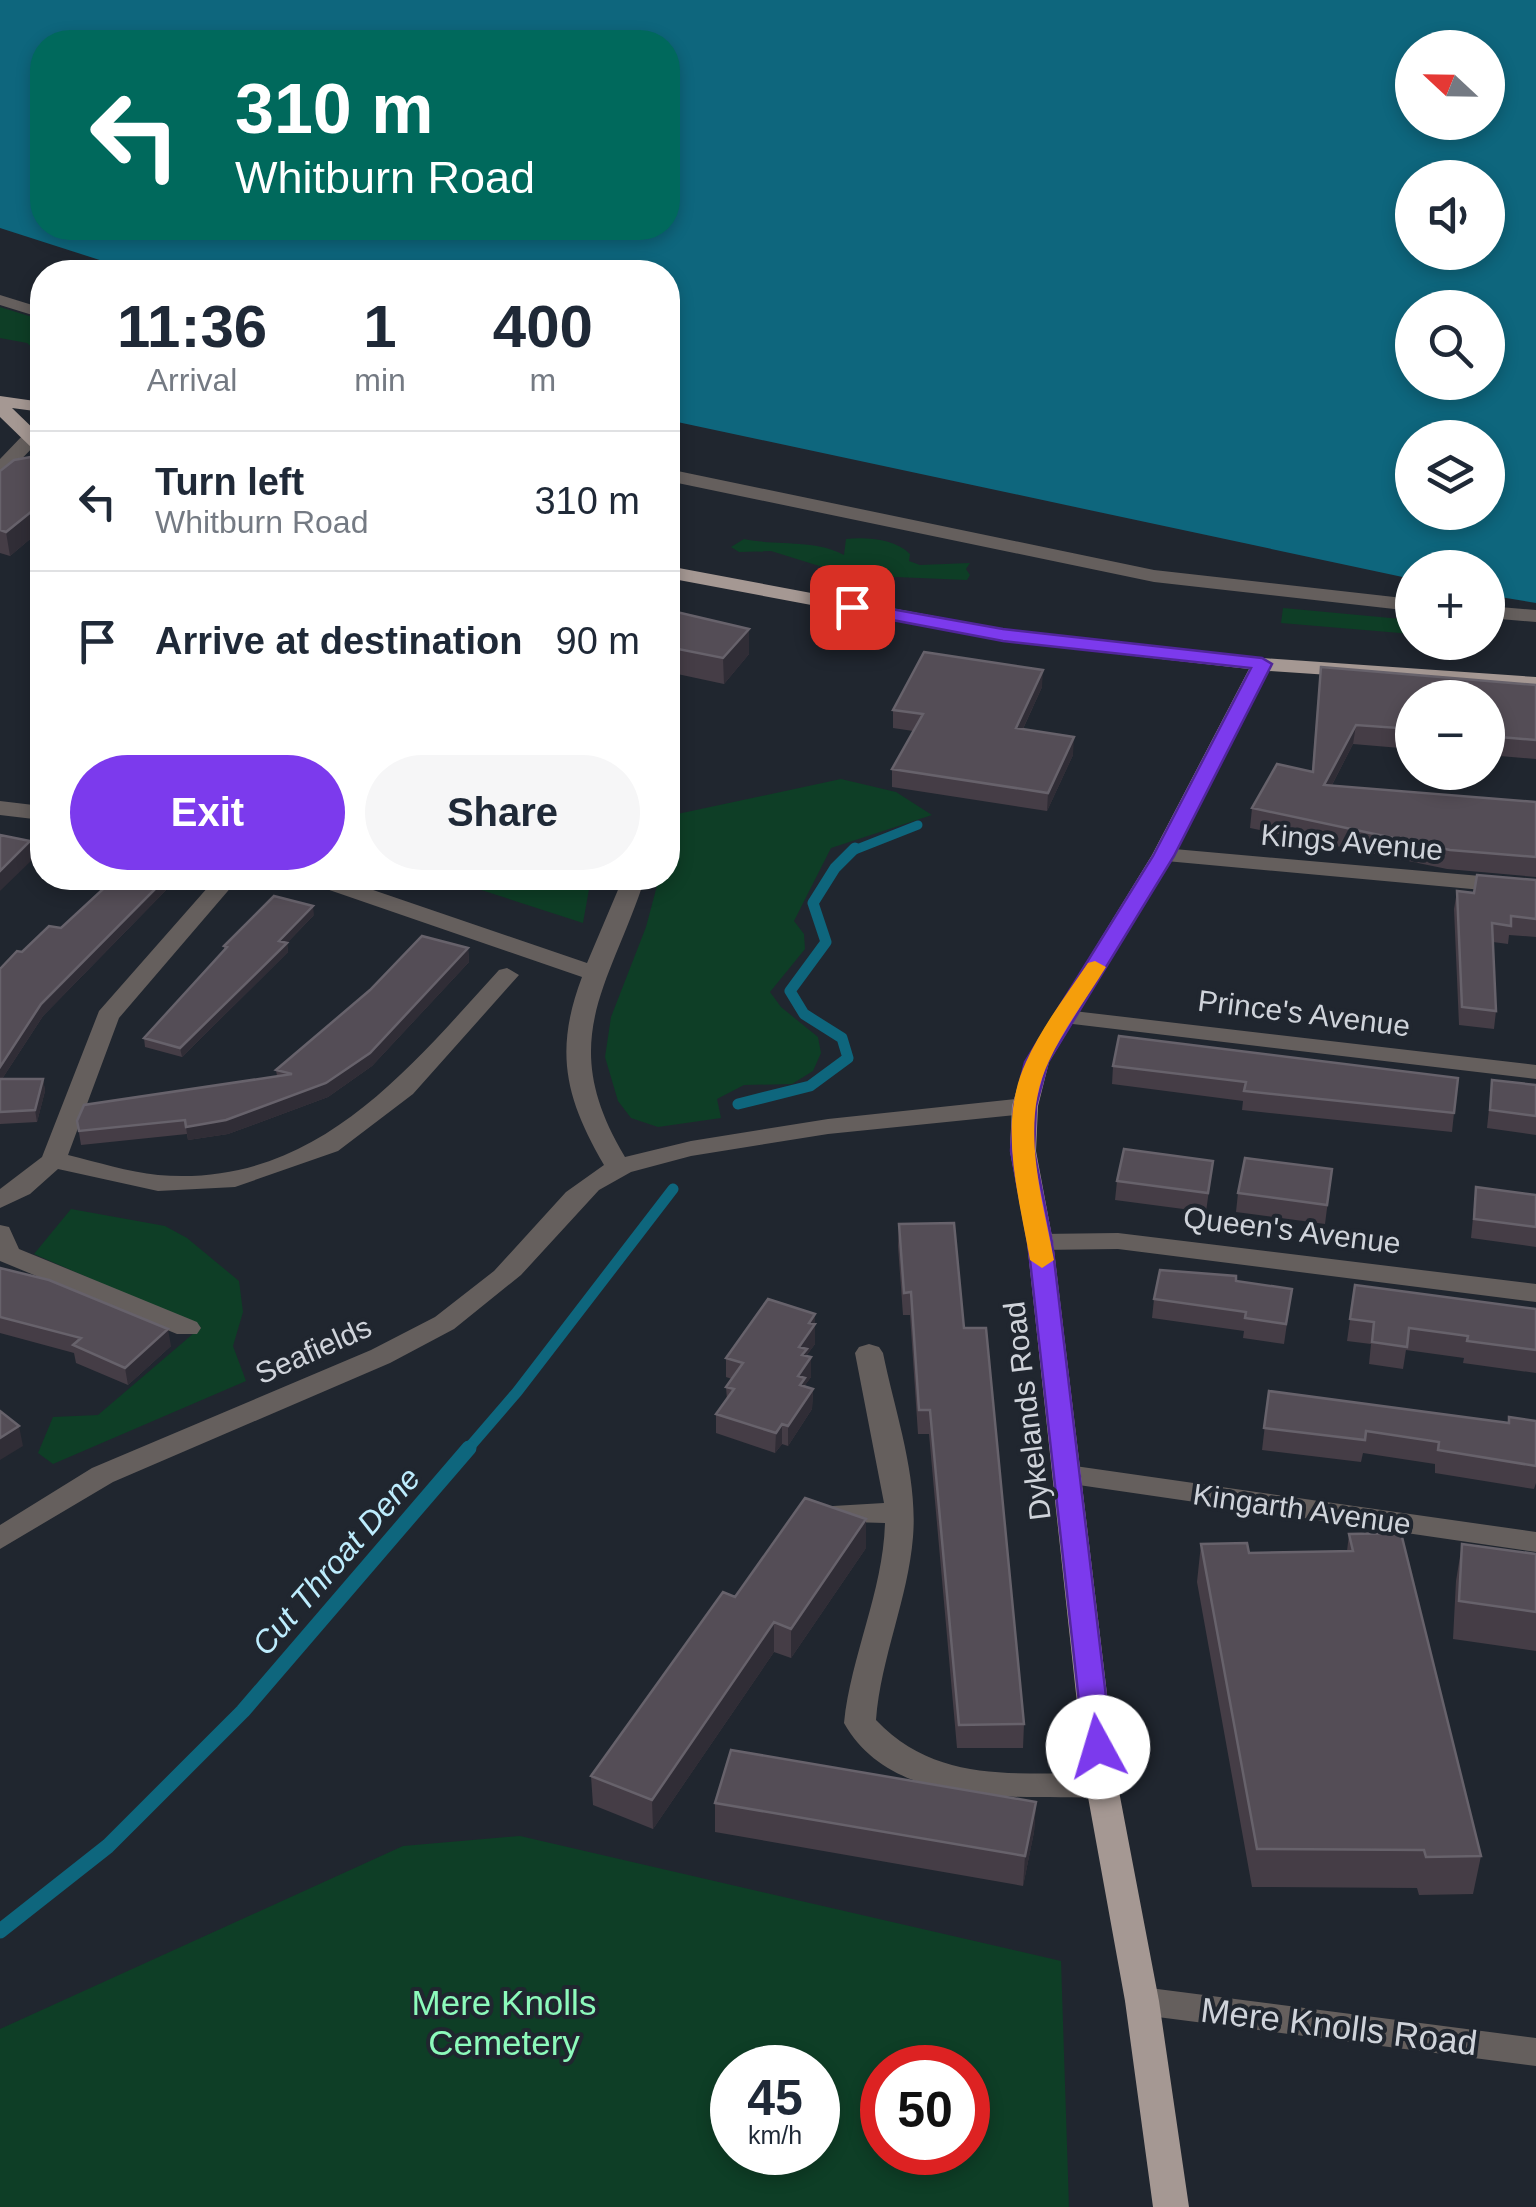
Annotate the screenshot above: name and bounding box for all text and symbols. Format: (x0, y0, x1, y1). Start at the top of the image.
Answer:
north arrow (1395, 30, 1505, 140)
map controls (1395, 30, 1505, 790)
icon: left (70, 70, 200, 200)
text: 310 m (235, 70, 433, 148)
text: Whitburn Road (235, 152, 535, 203)
button: sound (1395, 160, 1505, 270)
button: search (1395, 290, 1505, 400)
text: 11:36 (117, 293, 267, 360)
text: 1 (363, 293, 397, 360)
text: 400 (493, 293, 593, 360)
text: Arrival (147, 362, 237, 398)
text: min (354, 362, 406, 398)
text: m (530, 362, 556, 398)
button: layers (1395, 420, 1505, 530)
text: Turn left (155, 461, 304, 503)
icon: left (70, 474, 125, 529)
text: 310 m (534, 480, 640, 522)
text: Whitburn Road (155, 504, 368, 540)
button: + (1395, 550, 1505, 660)
pin (810, 565, 895, 650)
icon: arrive (825, 580, 880, 635)
icon: arrive (70, 614, 125, 669)
text: Arrive at destination (155, 620, 522, 662)
text: 90 m (556, 620, 640, 662)
button: − (1395, 680, 1505, 790)
button: Exit (70, 755, 345, 870)
button: Share (365, 755, 640, 870)
street label: Kings Avenue (1259, 818, 1445, 866)
street label: Prince's Avenue (1196, 984, 1412, 1042)
street label: Queen's Avenue (1181, 1200, 1403, 1260)
street label: Dykelands Road (997, 1300, 1057, 1522)
street label: Seafields (250, 1310, 376, 1390)
water label: Cut Throat Dene (245, 1460, 427, 1662)
street label: Kingarth Avenue (1191, 1477, 1413, 1541)
position arrow (1046, 1695, 1150, 1799)
park label: Mere Knolls Cemetery (412, 1983, 596, 2062)
street label: Mere Knolls Road (1199, 1990, 1479, 2062)
speed limit sign: 50 (860, 2045, 990, 2175)
text: 45 (747, 2070, 803, 2126)
text: km/h (748, 2121, 802, 2149)

